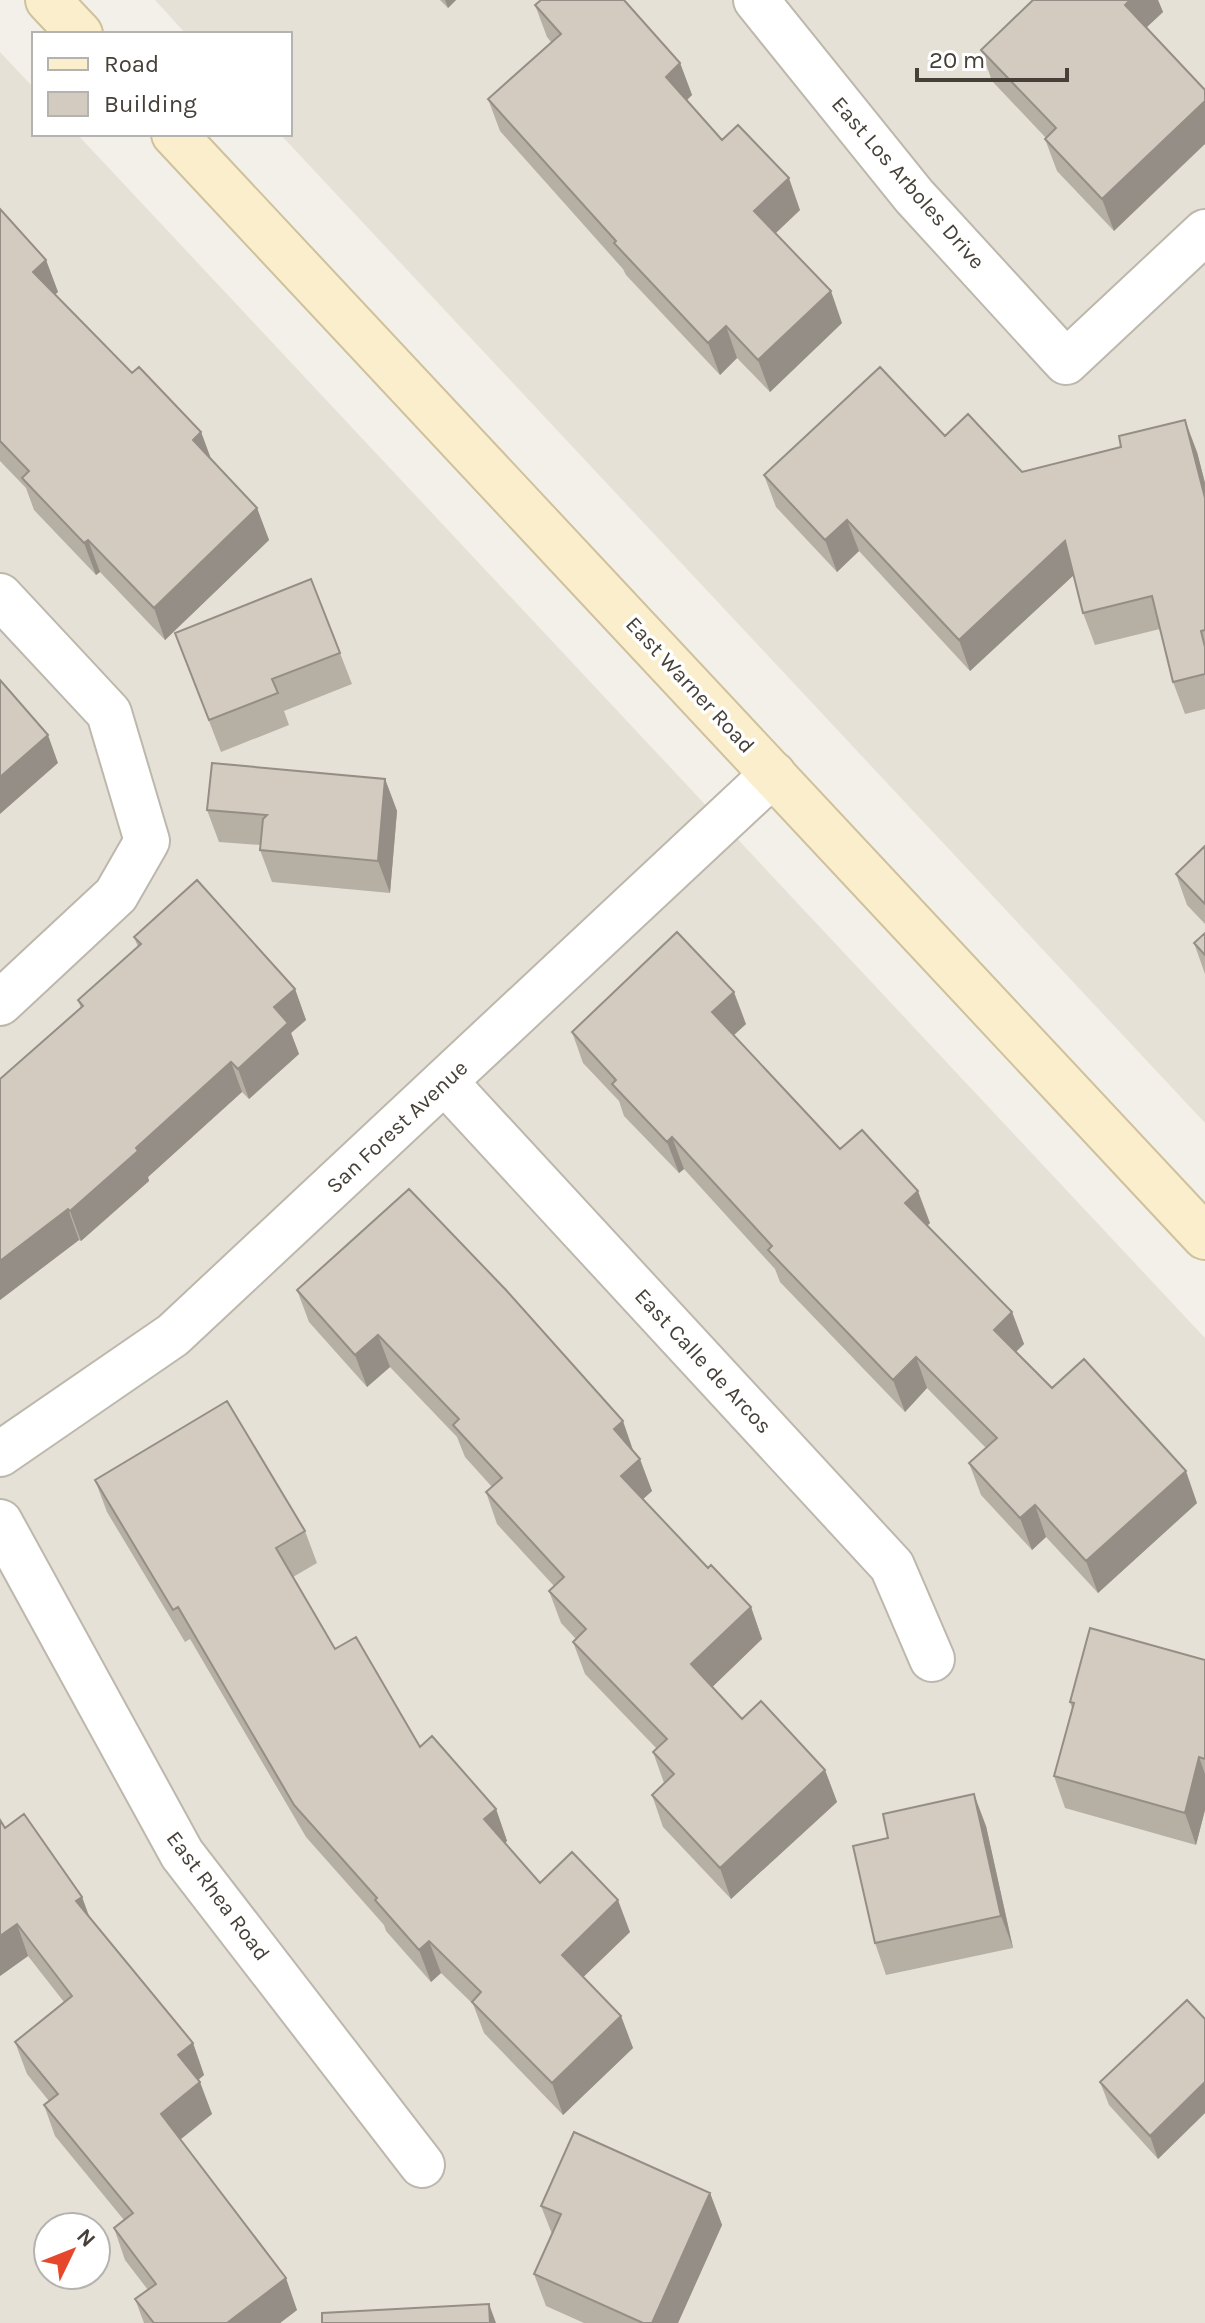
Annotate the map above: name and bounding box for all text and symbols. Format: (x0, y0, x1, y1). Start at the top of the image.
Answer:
legend (32, 32, 292, 136)
scale bar (917, 32, 1067, 82)
text: 20 m (929, 46, 985, 74)
text: Road (104, 50, 159, 78)
text: Building (104, 90, 197, 118)
street label: East Los Arboles Drive (826, 91, 990, 275)
street label: East Warner Road (620, 611, 760, 759)
street label: San Forest Avenue (321, 1055, 473, 1199)
street label: East Calle de Arcos (629, 1283, 777, 1439)
street label: East Rhea Road (161, 1826, 275, 1966)
north arrow (32, 2211, 112, 2291)
text: N (71, 2223, 101, 2253)

